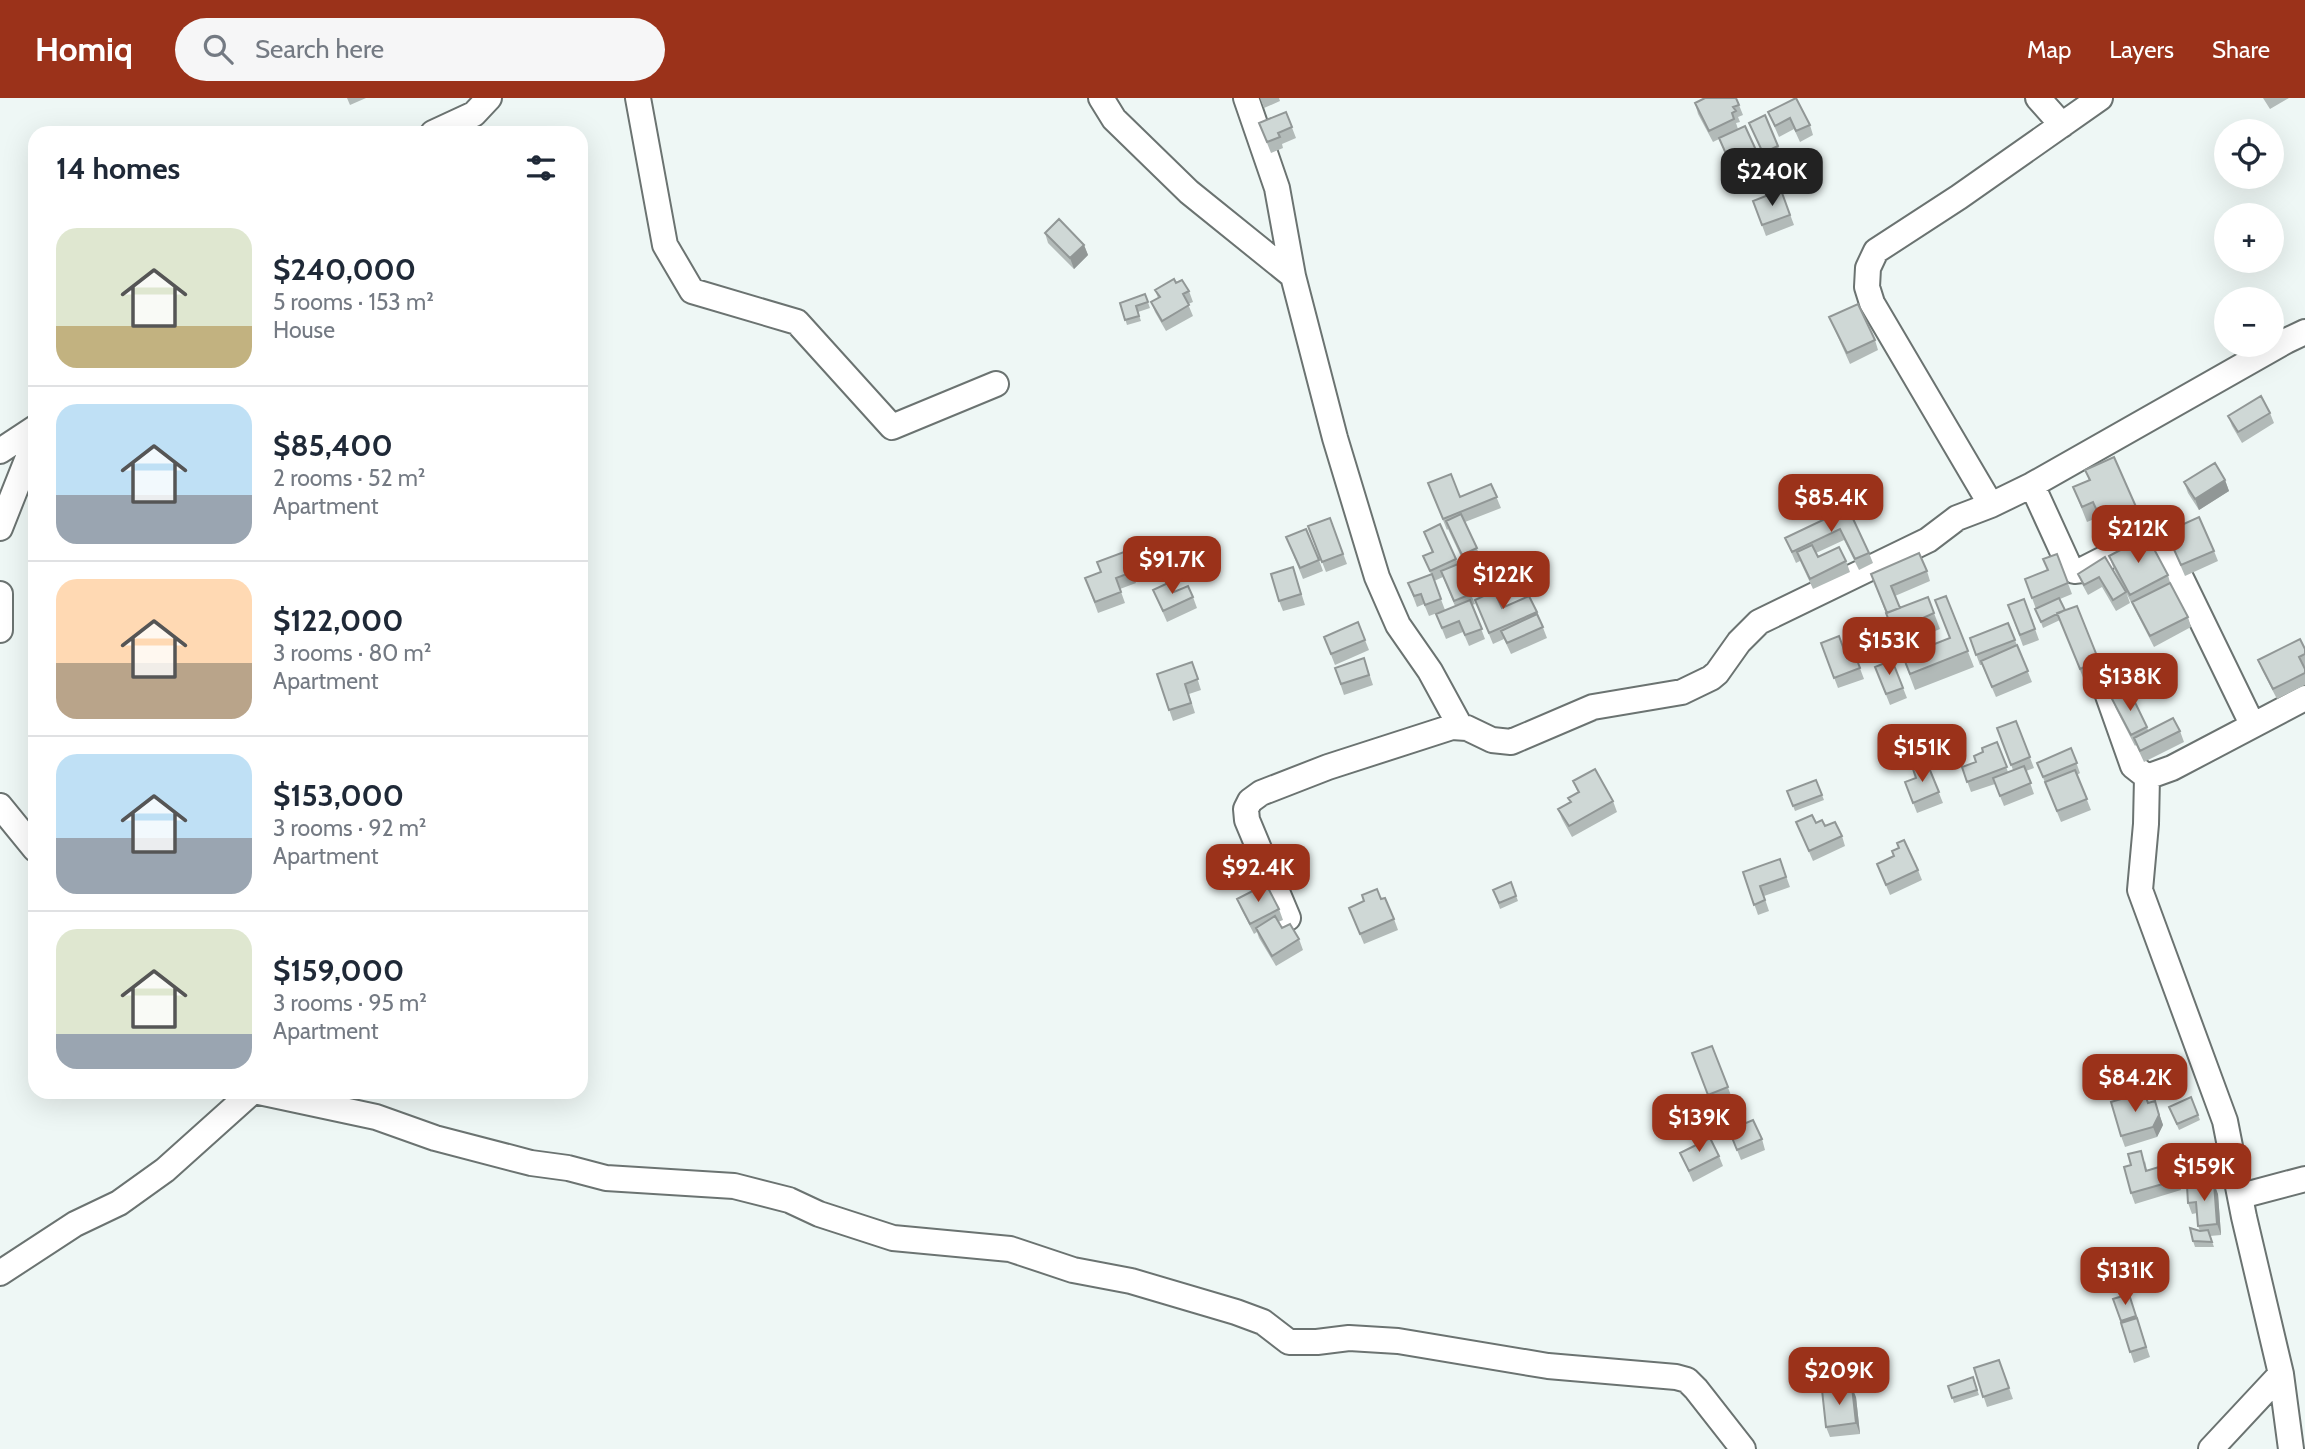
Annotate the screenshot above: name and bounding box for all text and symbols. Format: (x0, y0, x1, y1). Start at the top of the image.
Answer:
search box (175, 18, 665, 81)
text: Homiq (35, 29, 133, 69)
icon: search (199, 30, 237, 68)
text: Search here (255, 33, 384, 65)
text: Map (2027, 35, 2071, 64)
text: Layers (2109, 35, 2174, 64)
text: Share (2212, 35, 2270, 64)
map controls (2214, 119, 2284, 357)
button: locate (2214, 119, 2284, 189)
pin: $240K (1723, 148, 1821, 208)
icon: filters (522, 149, 560, 187)
text: 14 homes (56, 150, 180, 187)
text: $240K (1737, 157, 1807, 185)
button: + (2214, 203, 2284, 273)
text: $240,000 (273, 251, 416, 288)
icon: home (112, 256, 196, 340)
button: − (2214, 287, 2284, 357)
text: 5 rooms · 153 m² (273, 288, 434, 316)
text: House (273, 316, 335, 344)
text: $85,400 (273, 427, 393, 464)
icon: home (112, 432, 196, 516)
text: 2 rooms · 52 m² (273, 464, 426, 492)
pin: $85.4K (1774, 474, 1888, 534)
text: $85.4K (1794, 483, 1868, 511)
text: Apartment (273, 492, 378, 520)
pin: $212K (2089, 505, 2187, 565)
text: $212K (2108, 514, 2168, 542)
pin: $91.7K (1115, 536, 1229, 596)
text: $91.7K (1139, 545, 1205, 573)
pin: $122K (1454, 552, 1552, 611)
text: $122K (1473, 560, 1533, 588)
text: $122,000 (273, 602, 403, 639)
icon: home (112, 607, 196, 691)
pin: $153K (1840, 618, 1938, 677)
text: $153K (1859, 626, 1920, 654)
text: 3 rooms · 80 m² (273, 639, 431, 667)
pin: $138K (2081, 654, 2179, 713)
text: $138K (2099, 662, 2161, 690)
text: Apartment (273, 667, 378, 695)
pin: $151K (1873, 724, 1971, 784)
text: $151K (1893, 733, 1951, 761)
text: $153,000 (273, 777, 404, 814)
icon: home (112, 782, 196, 866)
text: 3 rooms · 92 m² (273, 814, 427, 842)
text: Apartment (273, 842, 378, 870)
pin: $92.4K (1201, 844, 1315, 904)
text: $92.4K (1222, 853, 1294, 881)
text: $159,000 (273, 952, 404, 989)
icon: home (112, 957, 196, 1041)
text: 3 rooms · 95 m² (273, 989, 427, 1017)
text: Apartment (273, 1017, 378, 1045)
pin: $84.2K (2078, 1054, 2192, 1114)
text: $84.2K (2098, 1063, 2172, 1091)
pin: $139K (1650, 1094, 1748, 1154)
text: $139K (1668, 1103, 1730, 1131)
pin: $159K (2155, 1144, 2253, 1203)
text: $159K (2173, 1152, 2235, 1180)
pin: $131K (2076, 1248, 2174, 1307)
text: $131K (2096, 1256, 2154, 1284)
pin: $209K (1790, 1348, 1888, 1407)
text: $209K (1804, 1356, 1874, 1384)

